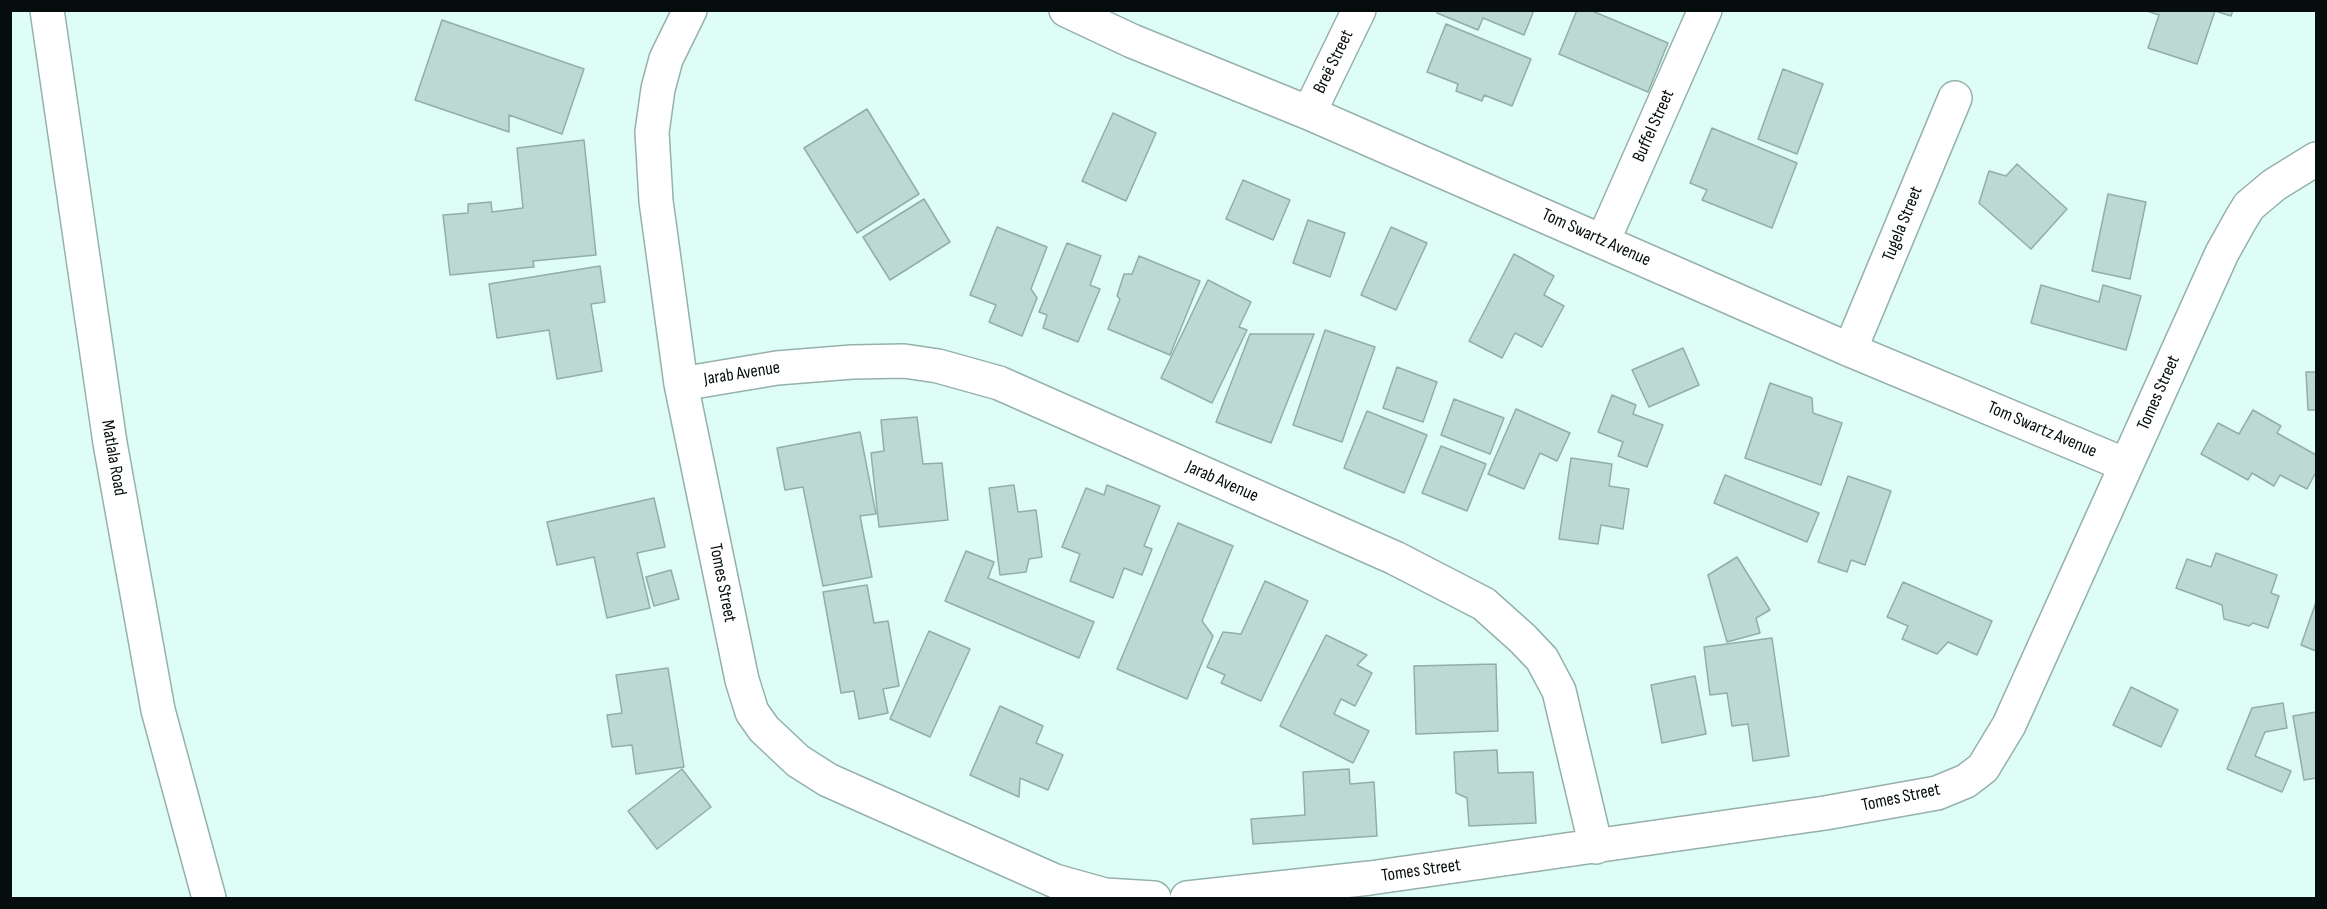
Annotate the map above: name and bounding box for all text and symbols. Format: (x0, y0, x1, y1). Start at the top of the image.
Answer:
street label: Breë Street (1309, 27, 1359, 97)
street label: Buffel Street (1628, 86, 1680, 166)
street label: Tugela Street (1878, 183, 1928, 265)
street label: Tom Swartz Avenue (1538, 204, 1654, 272)
street label: Tomes Street (2133, 352, 2185, 434)
street label: Jarab Avenue (702, 357, 782, 391)
street label: Tom Swartz Avenue (1984, 397, 2100, 463)
street label: Matlala Road (96, 418, 130, 498)
street label: Jarab Avenue (1183, 457, 1261, 507)
street label: Tomes Street (704, 542, 740, 624)
street label: Tomes Street (1860, 779, 1942, 817)
street label: Tomes Street (1380, 855, 1462, 887)

